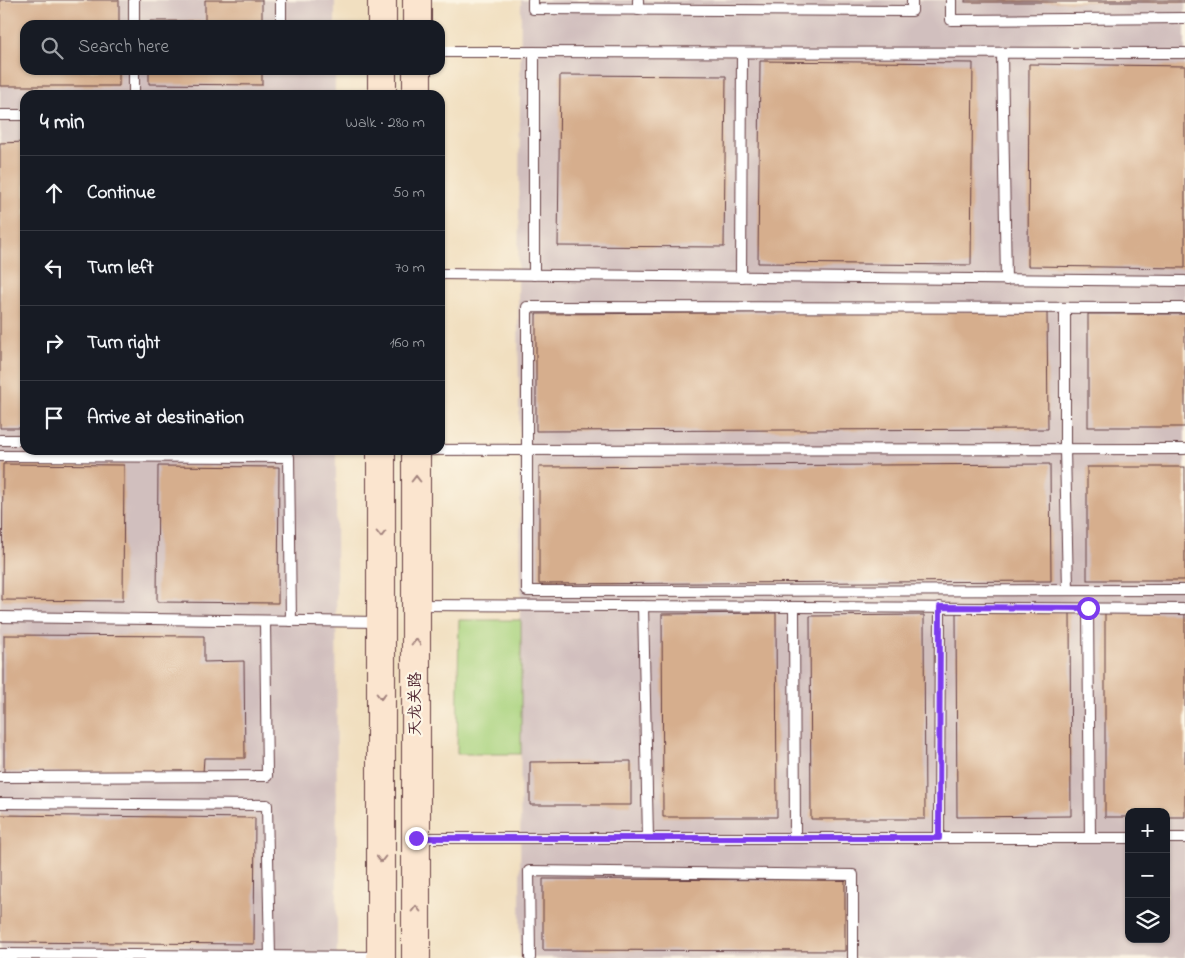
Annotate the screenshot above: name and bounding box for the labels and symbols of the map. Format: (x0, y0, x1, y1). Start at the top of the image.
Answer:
one-way arrow (411, 475, 421, 483)
one-way arrow (376, 530, 386, 538)
route start (1077, 597, 1100, 620)
one-way arrow (411, 638, 421, 646)
street label: 天龙关路 (404, 672, 428, 736)
one-way arrow (376, 692, 386, 700)
route end (405, 827, 428, 850)
one-way arrow (376, 855, 386, 863)
one-way arrow (411, 905, 421, 913)

